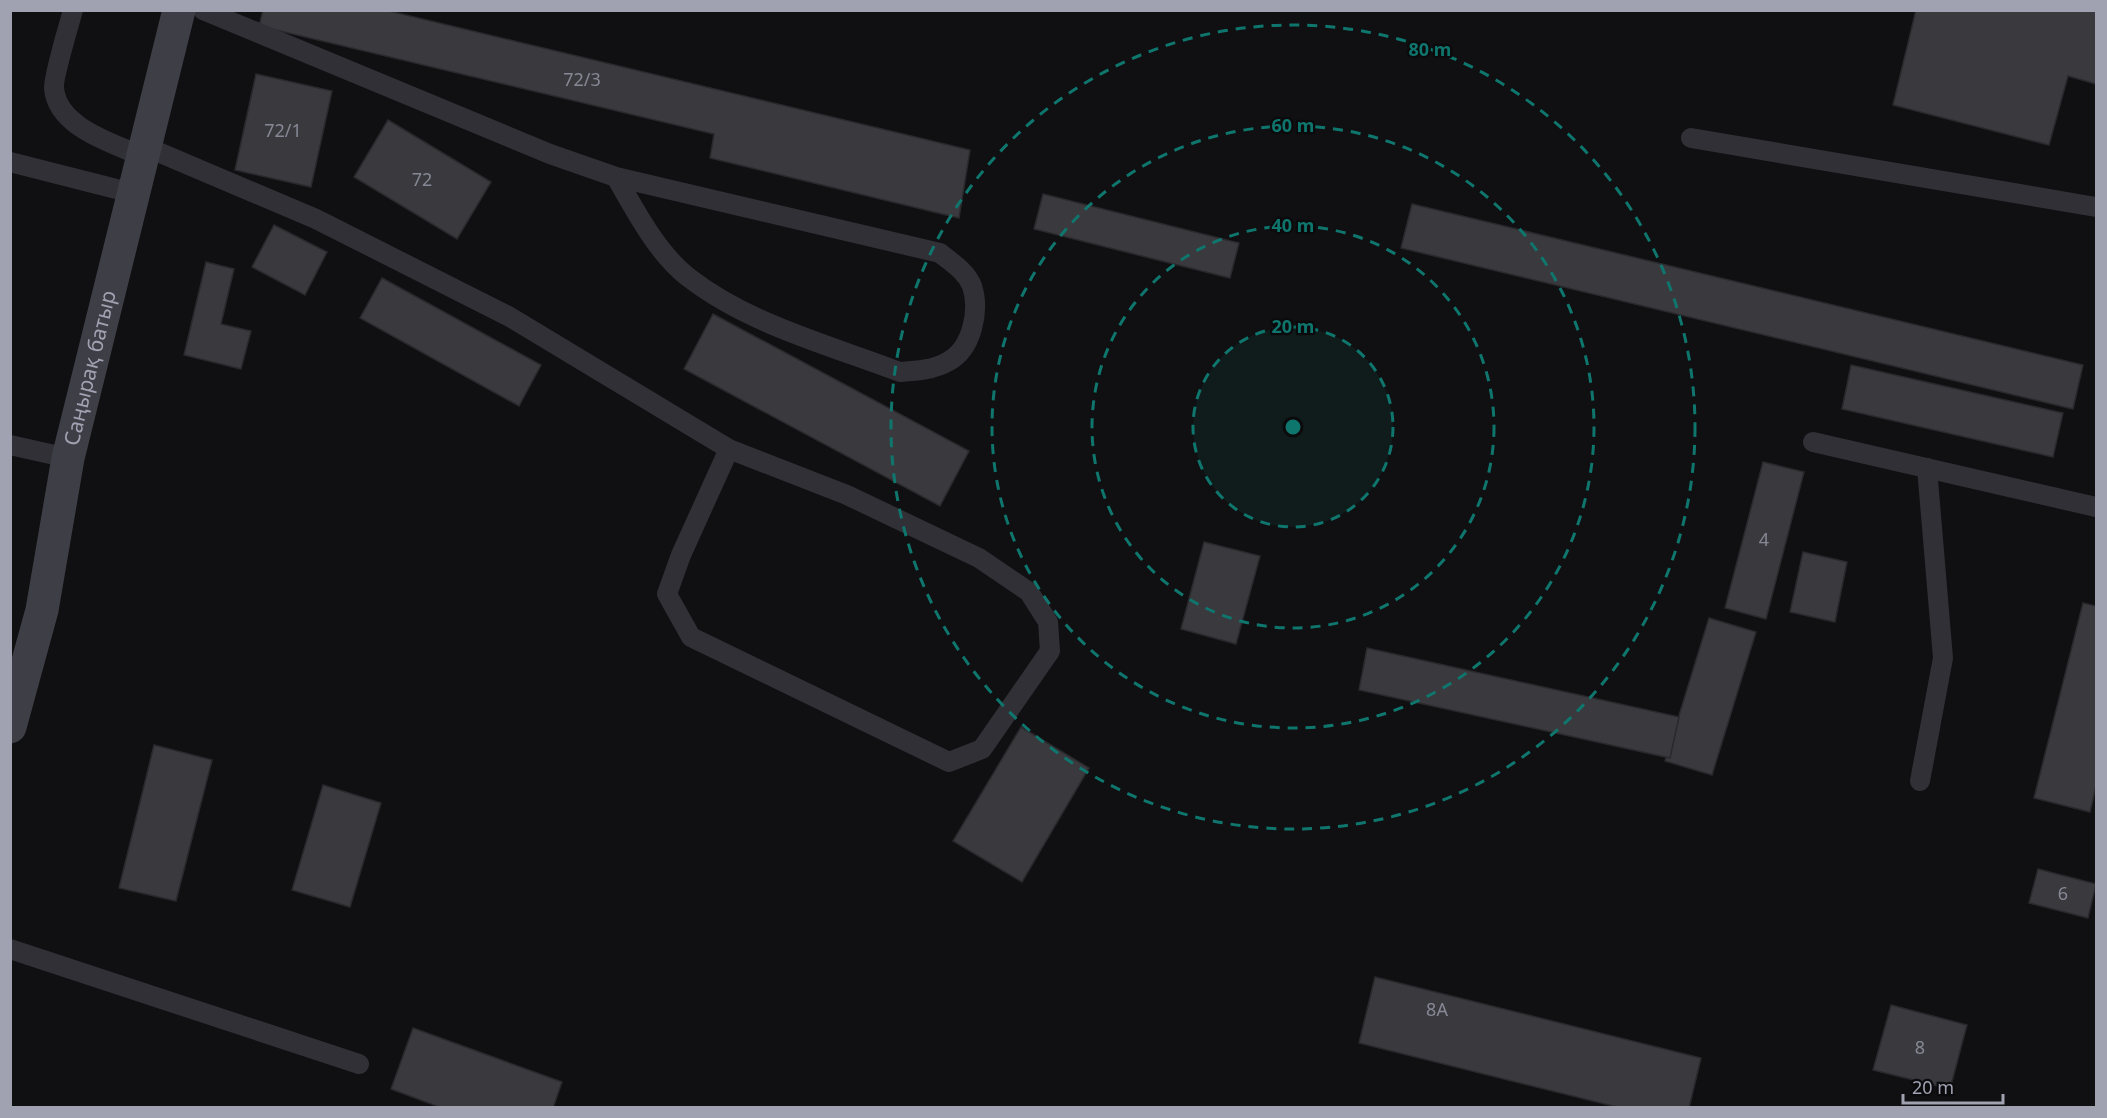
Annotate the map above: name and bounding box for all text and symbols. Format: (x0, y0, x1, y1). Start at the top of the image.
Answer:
text: 80 m (1409, 37, 1451, 61)
house number: 72/3 (563, 67, 601, 91)
text: 60 m (1272, 113, 1314, 137)
house number: 72/1 (264, 118, 302, 142)
house number: 72 (412, 167, 432, 191)
text: 40 m (1272, 213, 1314, 237)
street label: Саңырақ батыр (57, 287, 122, 449)
text: 20 m (1272, 314, 1314, 338)
centre of rings (1283, 417, 1303, 437)
house number: 4 (1759, 527, 1769, 551)
house number: 6 (2058, 881, 2068, 905)
house number: 8А (1426, 997, 1448, 1021)
house number: 8 (1915, 1035, 1925, 1059)
scale bar (1903, 1067, 2004, 1105)
text: 20 m (1912, 1075, 1954, 1099)

